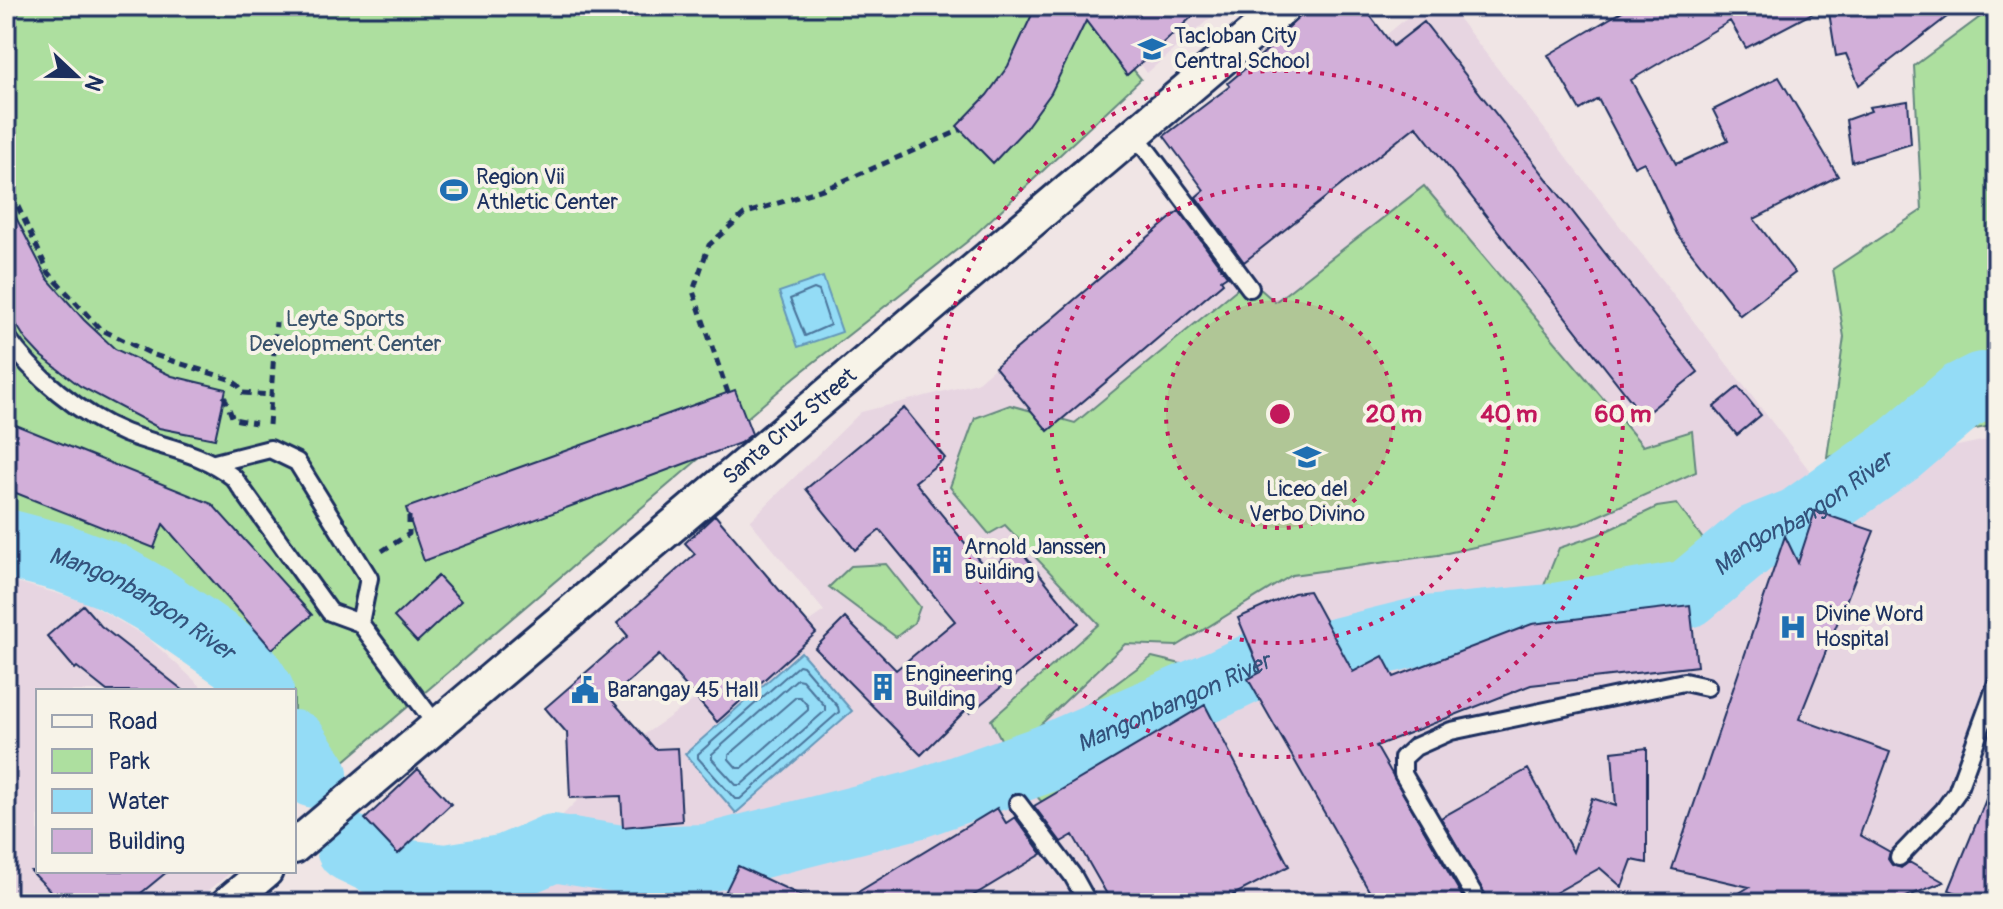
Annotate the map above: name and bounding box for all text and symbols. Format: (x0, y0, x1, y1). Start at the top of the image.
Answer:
place label: Tacloban City Central School (1174, 22, 1310, 75)
school or university icon: Tacloban City Central School (1137, 34, 1167, 64)
north arrow (36, 36, 116, 116)
text: N (78, 71, 109, 95)
place label: Region Vii Athletic Center (476, 163, 618, 216)
sports icon: Region Vii Athletic Center (439, 175, 469, 205)
park label: Leyte Sports Development Center (249, 305, 441, 358)
street label: Santa Cruz Street (717, 362, 862, 491)
centre of rings (1266, 400, 1294, 428)
text: 20 m (1366, 400, 1422, 429)
text: 40 m (1481, 400, 1537, 429)
text: 60 m (1595, 400, 1651, 429)
school or university icon: Liceo del Verbo Divino (1292, 442, 1322, 472)
water label: Mangonbangon River (1707, 443, 1901, 582)
place label: Liceo del Verbo Divino (1249, 475, 1365, 528)
place label: Arnold Janssen Building (964, 533, 1106, 586)
water label: Mangonbangon River (46, 541, 243, 668)
building icon: Arnold Janssen Building (927, 545, 957, 575)
place label: Divine Word Hospital (1815, 600, 1924, 653)
hospital icon: Divine Word Hospital (1778, 612, 1808, 642)
water label: Mangonbangon River (1072, 645, 1278, 758)
place label: Engineering Building (905, 660, 1013, 713)
building icon: Engineering Building (868, 672, 898, 702)
public building icon: Barangay 45 Hall (570, 675, 600, 705)
place label: Barangay 45 Hall (607, 676, 759, 704)
legend (36, 689, 296, 873)
text: Road (108, 707, 158, 736)
text: Park (108, 747, 150, 776)
text: Water (108, 787, 169, 816)
text: Building (108, 827, 185, 856)

